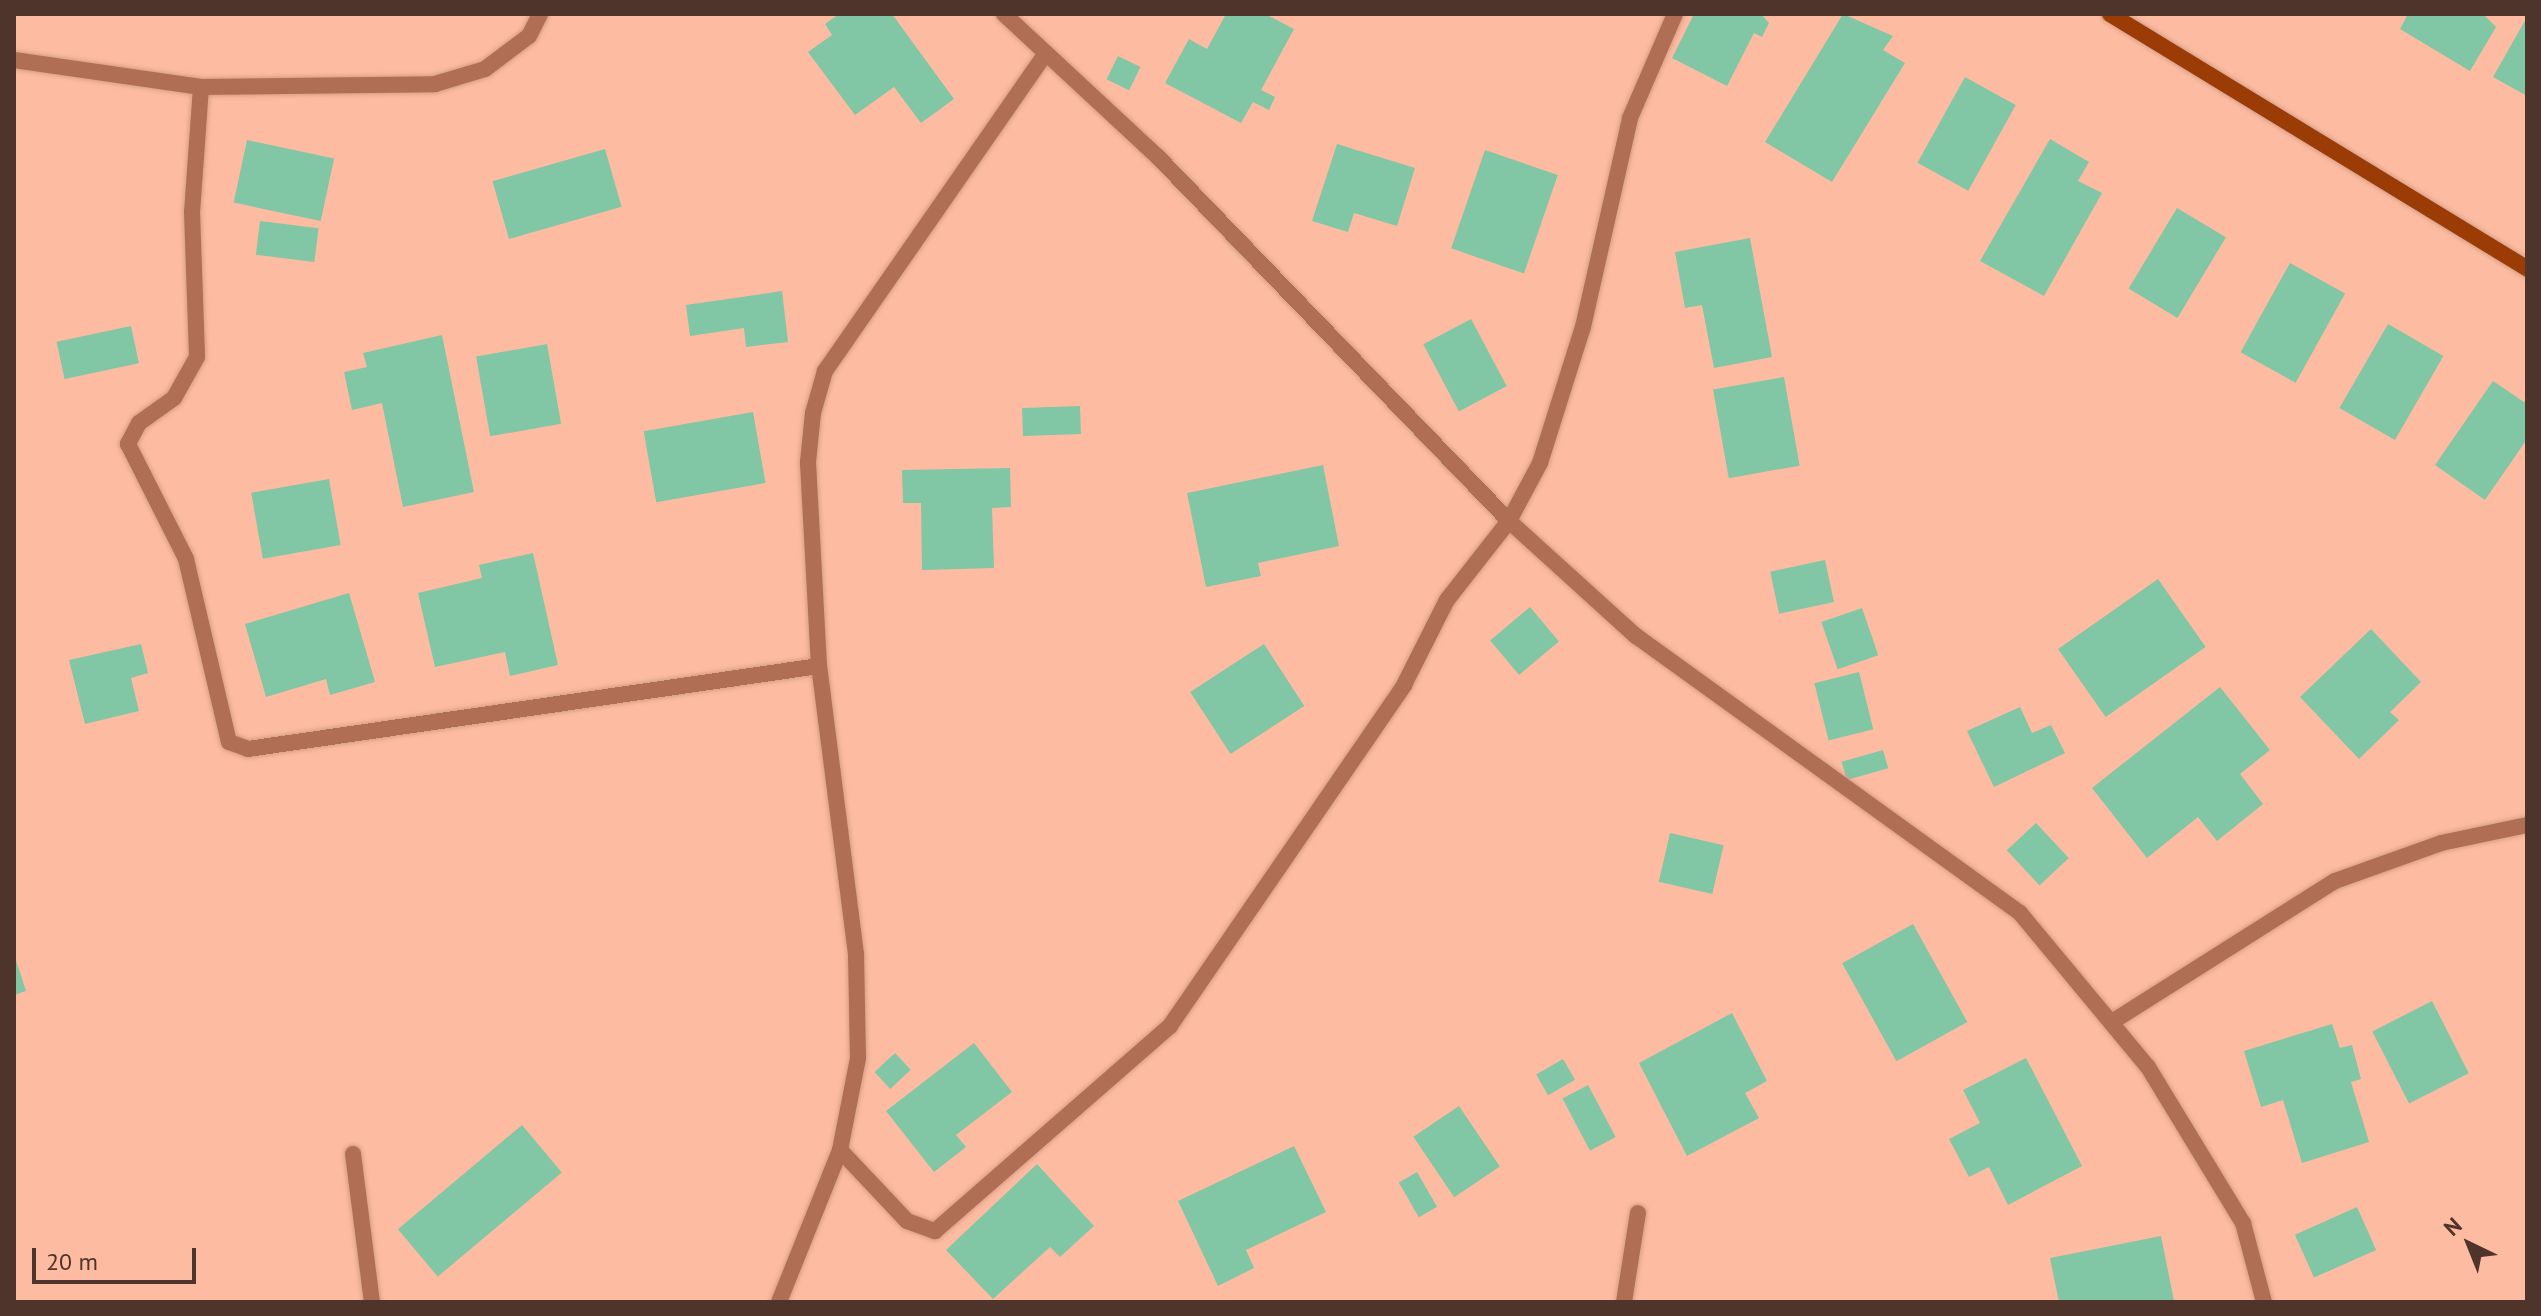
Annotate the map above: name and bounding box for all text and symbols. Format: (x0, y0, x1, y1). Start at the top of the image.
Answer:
north arrow (2429, 1204, 2509, 1284)
text: N (2438, 1211, 2467, 1242)
scale bar (36, 1232, 200, 1282)
text: 20 m (46, 1246, 98, 1277)

